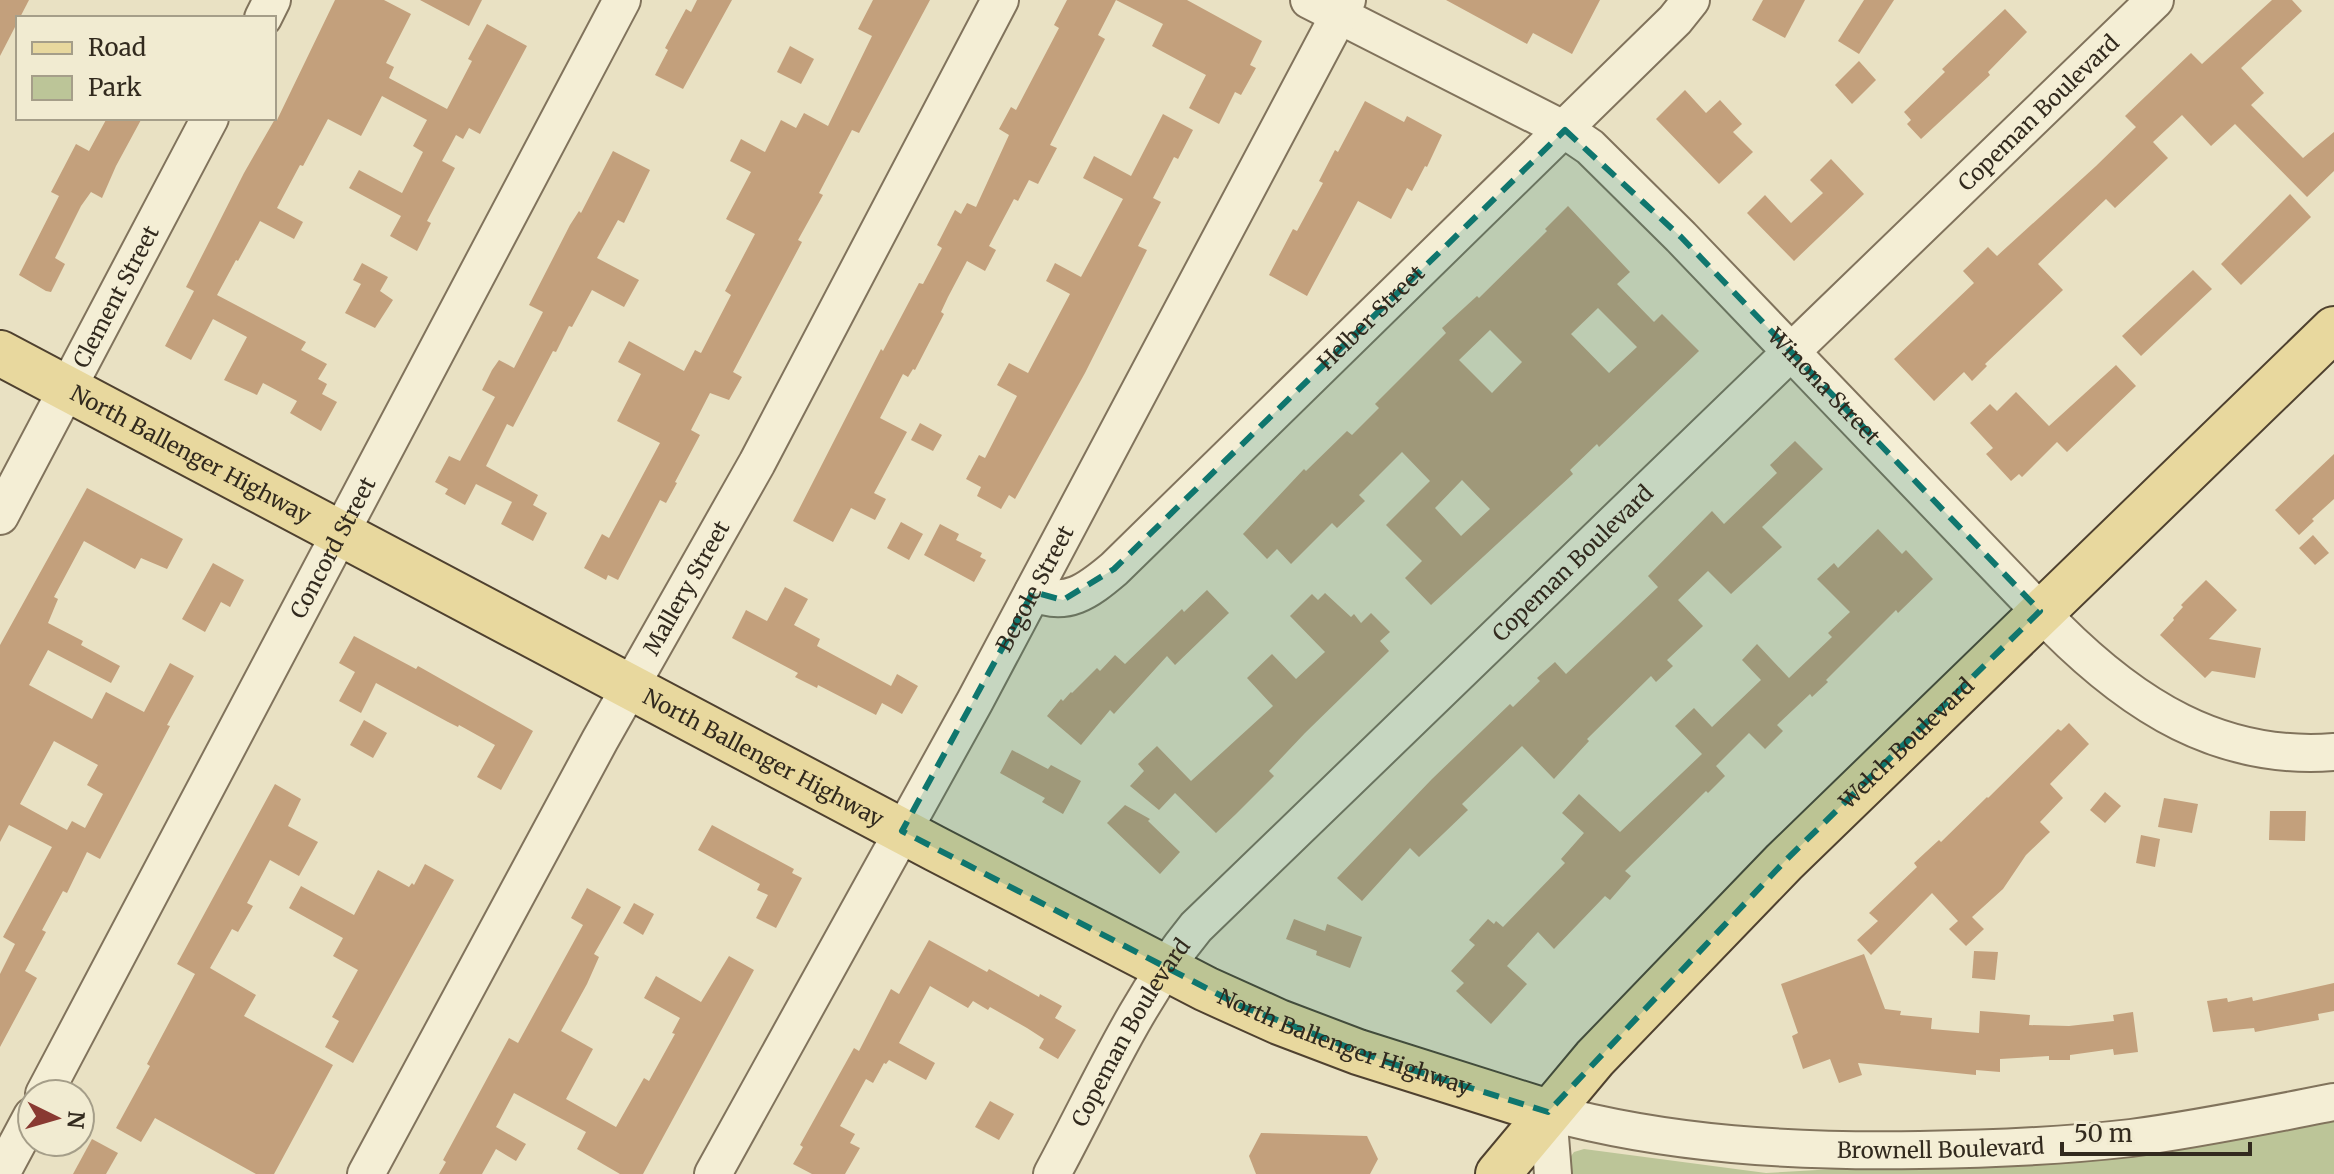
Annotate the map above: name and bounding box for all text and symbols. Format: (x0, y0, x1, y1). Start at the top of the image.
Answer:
legend (16, 16, 276, 120)
street label: Copeman Boulevard (1952, 29, 2125, 197)
text: Road (88, 32, 146, 63)
text: Park (88, 72, 142, 103)
street label: Clement Street (67, 220, 165, 373)
street label: Helber Street (1312, 259, 1431, 376)
street label: Winona Street (1761, 321, 1887, 451)
street label: North Ballenger Highway (66, 379, 316, 529)
street label: Concord Street (284, 472, 382, 623)
street label: Copeman Boulevard (1486, 479, 1659, 647)
street label: Mallery Street (637, 515, 736, 660)
street label: Begole Street (990, 520, 1080, 657)
street label: Welch Boulevard (1833, 672, 1980, 816)
street label: North Ballenger Highway (638, 682, 889, 833)
street label: Copeman Boulevard (1065, 933, 1196, 1131)
street label: North Ballenger Highway (1213, 982, 1475, 1101)
north arrow (16, 1078, 96, 1158)
scale bar (2062, 1106, 2250, 1156)
text: N (61, 1110, 91, 1130)
text: 50 m (2074, 1118, 2133, 1149)
street label: Brownell Boulevard (1837, 1132, 2045, 1164)

